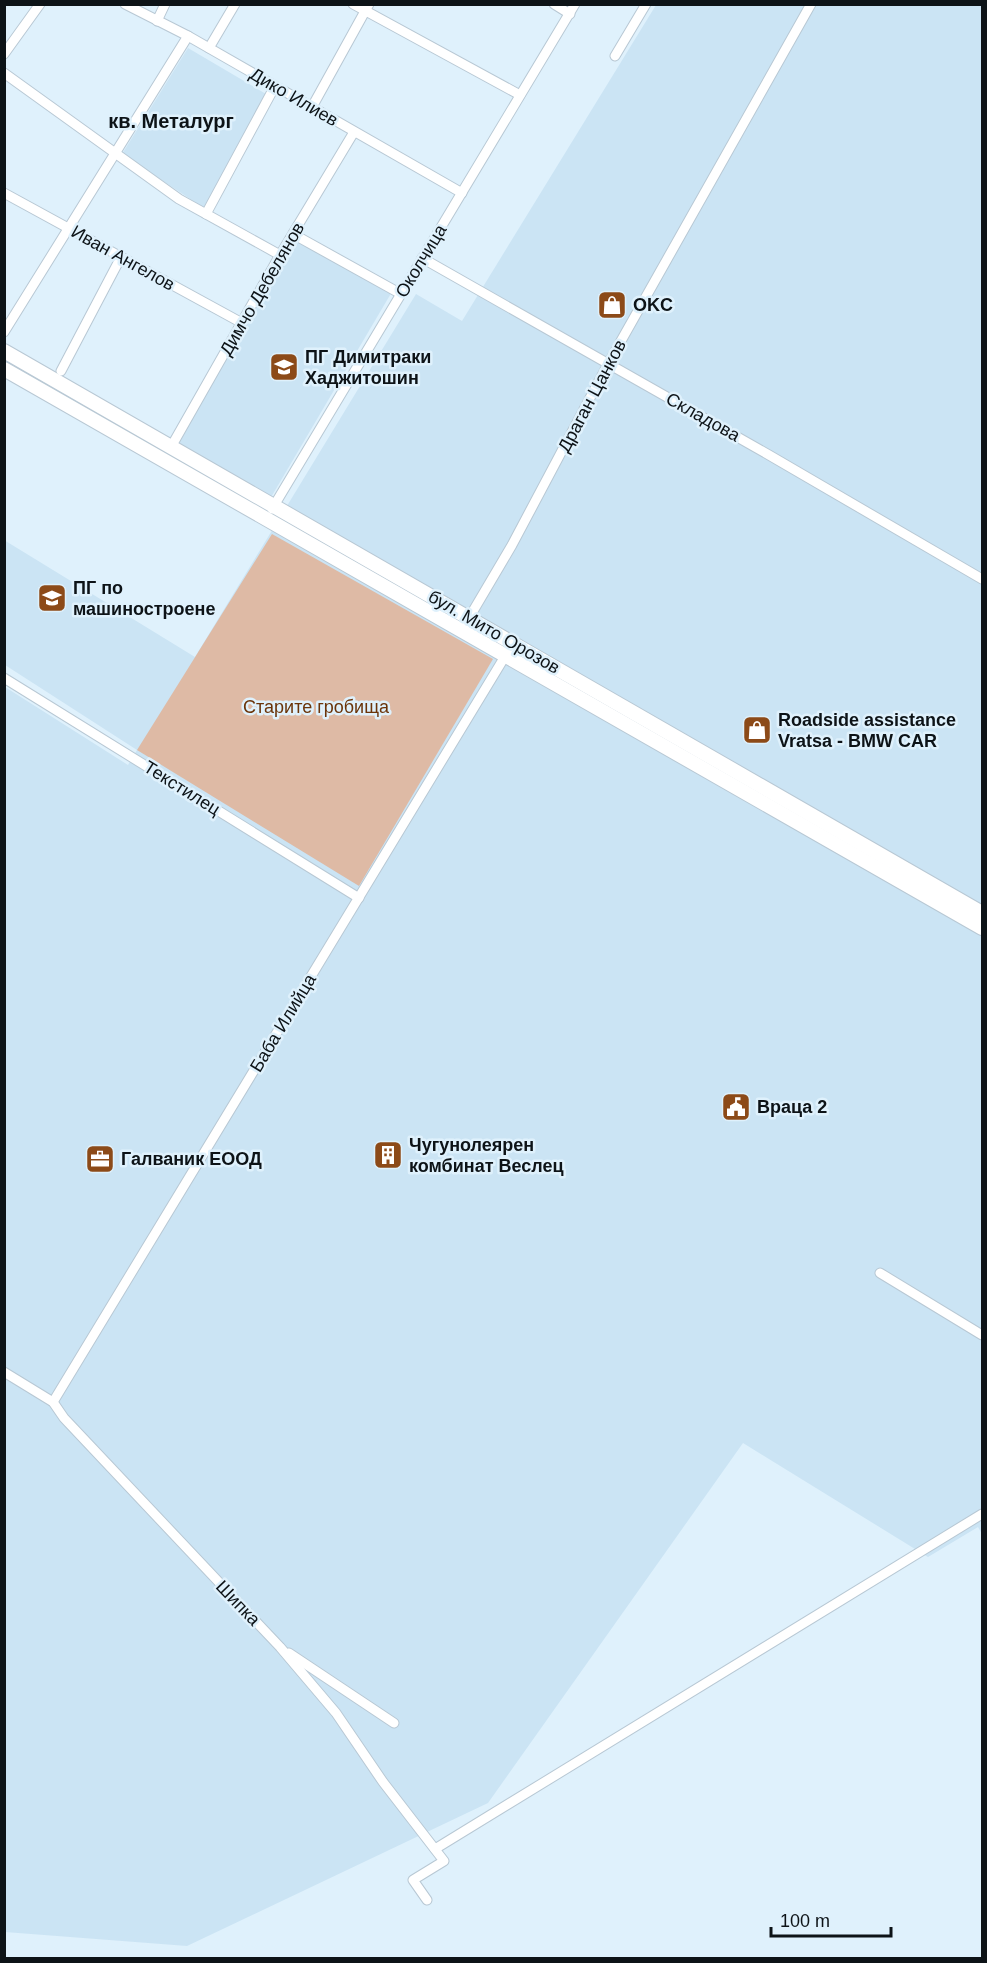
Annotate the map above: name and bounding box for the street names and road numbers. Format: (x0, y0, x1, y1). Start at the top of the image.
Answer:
street label: Дико Илиев (246, 64, 342, 130)
street label: Димчо Дебелянов (216, 219, 308, 359)
street label: Околчица (391, 220, 451, 301)
street label: Иван Ангелов (68, 221, 178, 295)
street label: Драган Цанков (554, 336, 630, 456)
street label: Складова (663, 389, 744, 446)
street label: бул. Мито Орозов (425, 586, 563, 678)
street label: Текстилец (140, 757, 224, 819)
street label: Баба Илийца (246, 970, 321, 1076)
street label: Шипка (212, 1576, 265, 1630)

